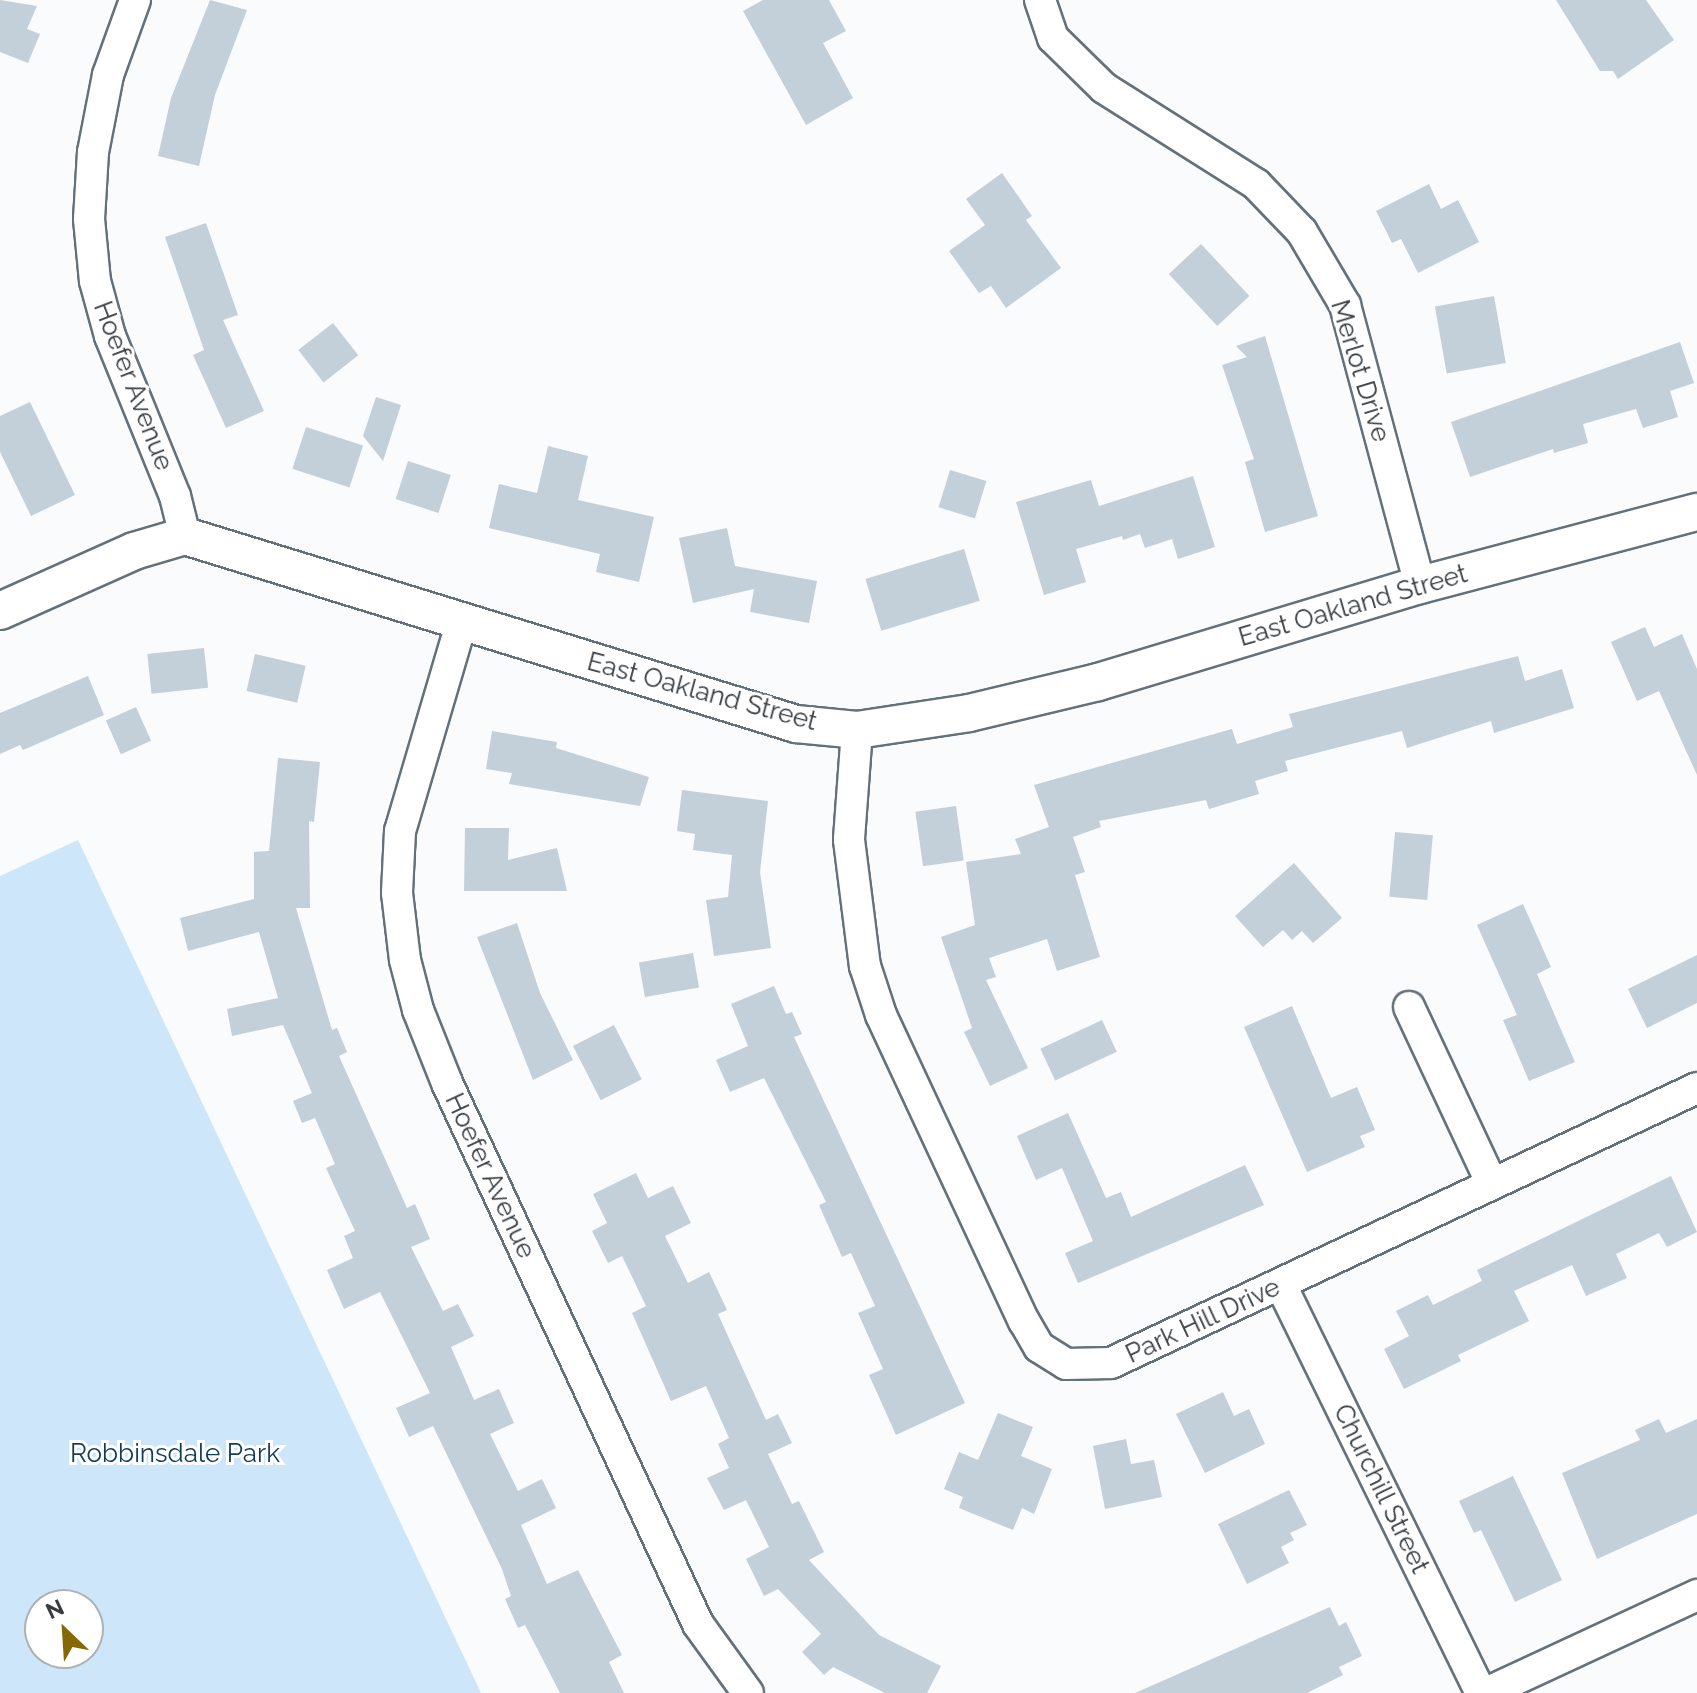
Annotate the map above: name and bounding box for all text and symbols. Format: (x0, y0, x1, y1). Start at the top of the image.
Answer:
street label: Hoefer Avenue (86, 296, 180, 476)
street label: Merlot Drive (1324, 296, 1396, 446)
street label: East Oakland Street (1235, 558, 1471, 654)
street label: East Oakland Street (584, 646, 820, 738)
street label: Hoefer Avenue (438, 1088, 542, 1264)
street label: Park Hill Drive (1121, 1271, 1285, 1371)
street label: Churchill Street (1326, 1399, 1436, 1579)
park label: Robbinsdale Park (70, 1438, 280, 1470)
north arrow (24, 1589, 104, 1669)
text: N (42, 1594, 68, 1624)

